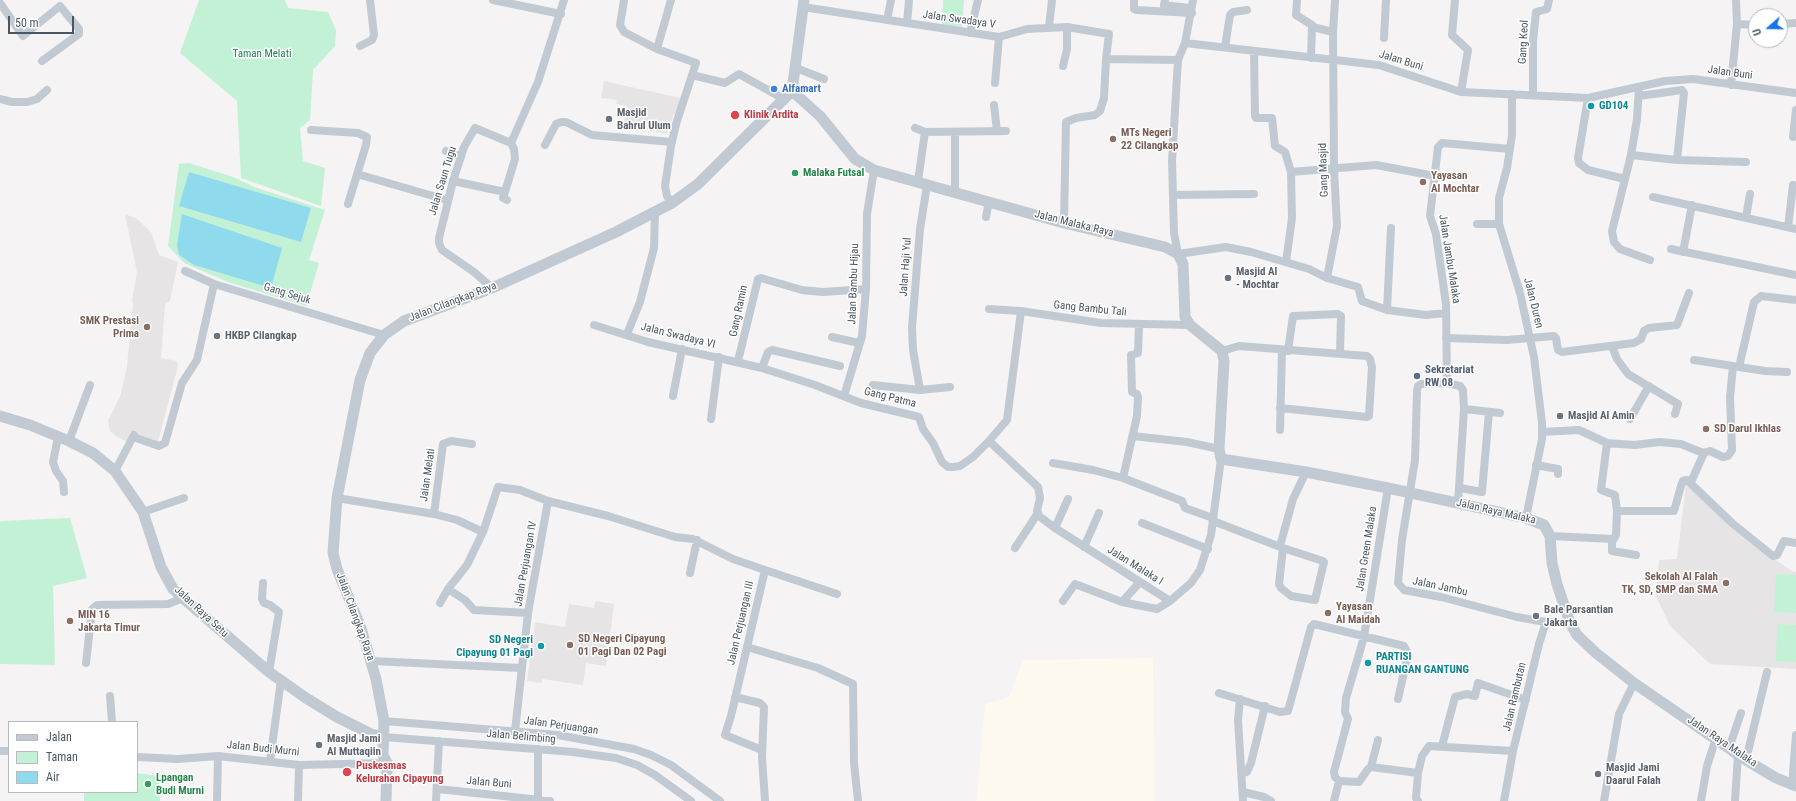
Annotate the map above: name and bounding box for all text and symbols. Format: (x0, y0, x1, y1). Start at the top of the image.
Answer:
scale bar (10, 8, 76, 34)
street label: Jalan Swadaya V (922, 8, 996, 32)
north arrow (1748, 8, 1788, 48)
text: 50 m (15, 16, 39, 30)
street label: Gang Keol (1516, 20, 1532, 64)
text: U (1750, 27, 1764, 37)
park label: Taman Melati (233, 47, 291, 61)
street label: Jalan Buni (1377, 48, 1425, 74)
street label: Jalan Buni (1707, 63, 1753, 83)
place label: Alfamart (782, 82, 821, 96)
marker: Alfamart (769, 84, 779, 94)
place label: GD104 (1599, 99, 1628, 113)
marker: GD104 (1586, 101, 1596, 111)
place label: Masjid Bahrul Ulum (617, 106, 671, 132)
place label: Klinik Ardita (744, 108, 798, 122)
marker: Klinik Ardita (729, 109, 741, 121)
marker: Masjid Bahrul Ulum (604, 114, 614, 124)
place label: MTs Negeri 22 Cilangkap (1121, 126, 1178, 152)
marker: MTs Negeri 22 Cilangkap (1108, 134, 1118, 144)
street label: Gang Masjid (1316, 143, 1332, 197)
street label: Jalan Saun Tugu (426, 145, 460, 217)
place label: Malaka Futsal (803, 166, 864, 180)
marker: Malaka Futsal (790, 168, 800, 178)
place label: Yayasan Al Mochtar (1431, 169, 1479, 195)
marker: Yayasan Al Mochtar (1418, 177, 1428, 187)
street label: Jalan Malaka Raya (1033, 208, 1115, 240)
street label: Jalan Jambu Malaka (1435, 214, 1463, 304)
street label: Jalan Haji Yul (897, 237, 915, 297)
street label: Jalan Bambu Hijau (846, 243, 862, 325)
place label: Masjid Al - Mochtar (1236, 265, 1279, 291)
marker: Masjid Al - Mochtar (1223, 273, 1233, 283)
street label: Jalan Duren (1520, 276, 1546, 330)
street label: Jalan Cilangkap Raya (407, 279, 499, 325)
street label: Gang Sejuk (262, 281, 312, 307)
street label: Gang Ramin (727, 284, 751, 338)
street label: Gang Bambu Tali (1053, 299, 1127, 319)
place label: SMK Prestasi Prima (80, 314, 139, 340)
street label: Jalan Swadaya VI (639, 320, 717, 352)
marker: SMK Prestasi Prima (142, 322, 152, 332)
place label: HKBP Cilangkap (225, 329, 297, 343)
marker: HKBP Cilangkap (212, 331, 222, 341)
place label: Sekretariat RW 08 (1425, 363, 1474, 389)
marker: Sekretariat RW 08 (1412, 371, 1422, 381)
street label: Gang Patma (863, 385, 917, 411)
place label: Masjid Al Amin (1568, 409, 1635, 423)
marker: Masjid Al Amin (1555, 411, 1565, 421)
place label: SD Darul Ikhlas (1714, 422, 1781, 436)
marker: SD Darul Ikhlas (1701, 424, 1711, 434)
street label: Jalan Melati (418, 448, 438, 502)
street label: Jalan Raya Malaka (1455, 496, 1537, 528)
street label: Jalan Green Malaka (1354, 506, 1380, 592)
street label: Jalan Perjuangan IV (512, 520, 540, 608)
street label: Jalan Malaka I (1105, 544, 1165, 588)
place label: Sekolah Al Falah TK, SD, SMP dan SMA (1621, 570, 1718, 596)
street label: Jalan Cilangkap Raya (333, 571, 377, 663)
street label: Jalan Jambu (1411, 575, 1469, 599)
marker: Sekolah Al Falah TK, SD, SMP dan SMA (1721, 578, 1731, 588)
street label: Jalan Perjuangan III (725, 580, 757, 666)
street label: Jalan Raya Setu (171, 584, 231, 640)
place label: Yayasan Al Maidah (1336, 600, 1380, 626)
place label: Bale Parsantian Jakarta (1544, 603, 1613, 629)
place label: MIN 16 Jakarta Timur (78, 608, 140, 634)
marker: Yayasan Al Maidah (1323, 608, 1333, 618)
marker: Bale Parsantian Jakarta (1531, 611, 1541, 621)
marker: MIN 16 Jakarta Timur (65, 616, 75, 626)
place label: SD Negeri Cipayung 01 Pagi Dan 02 Pagi (578, 632, 667, 658)
place label: SD Negeri Cipayung 01 Pagi (456, 633, 533, 659)
marker: SD Negeri Cipayung 01 Pagi Dan 02 Pagi (565, 640, 575, 650)
marker: SD Negeri Cipayung 01 Pagi (536, 641, 546, 651)
place label: PARTISI RUANGAN GANTUNG (1376, 650, 1469, 676)
marker: PARTISI RUANGAN GANTUNG (1363, 658, 1373, 668)
street label: Jalan Rambutan (1501, 661, 1529, 733)
street label: Jalan Perjuangan (523, 714, 599, 738)
street label: Jalan Raya Malaka (1685, 714, 1759, 770)
legend (8, 721, 138, 793)
street label: Jalan Belimbing (486, 727, 556, 747)
text: Jalan (46, 730, 72, 744)
place label: Masjid Jami Al Muttaqiin (327, 732, 381, 758)
street label: Jalan Budi Murni (226, 739, 300, 759)
marker: Masjid Jami Al Muttaqiin (314, 740, 324, 750)
text: Taman (46, 750, 78, 764)
place label: Puskesmas Kelurahan Cipayung (356, 759, 443, 785)
place label: Masjid Jami Daarul Falah (1606, 761, 1661, 787)
marker: Puskesmas Kelurahan Cipayung (341, 766, 353, 778)
marker: Masjid Jami Daarul Falah (1593, 769, 1603, 779)
text: Air (46, 770, 59, 784)
place label: Lpangan Budi Murni (156, 771, 204, 797)
street label: Jalan Buni (466, 774, 512, 792)
marker: Lpangan Budi Murni (143, 779, 153, 789)

